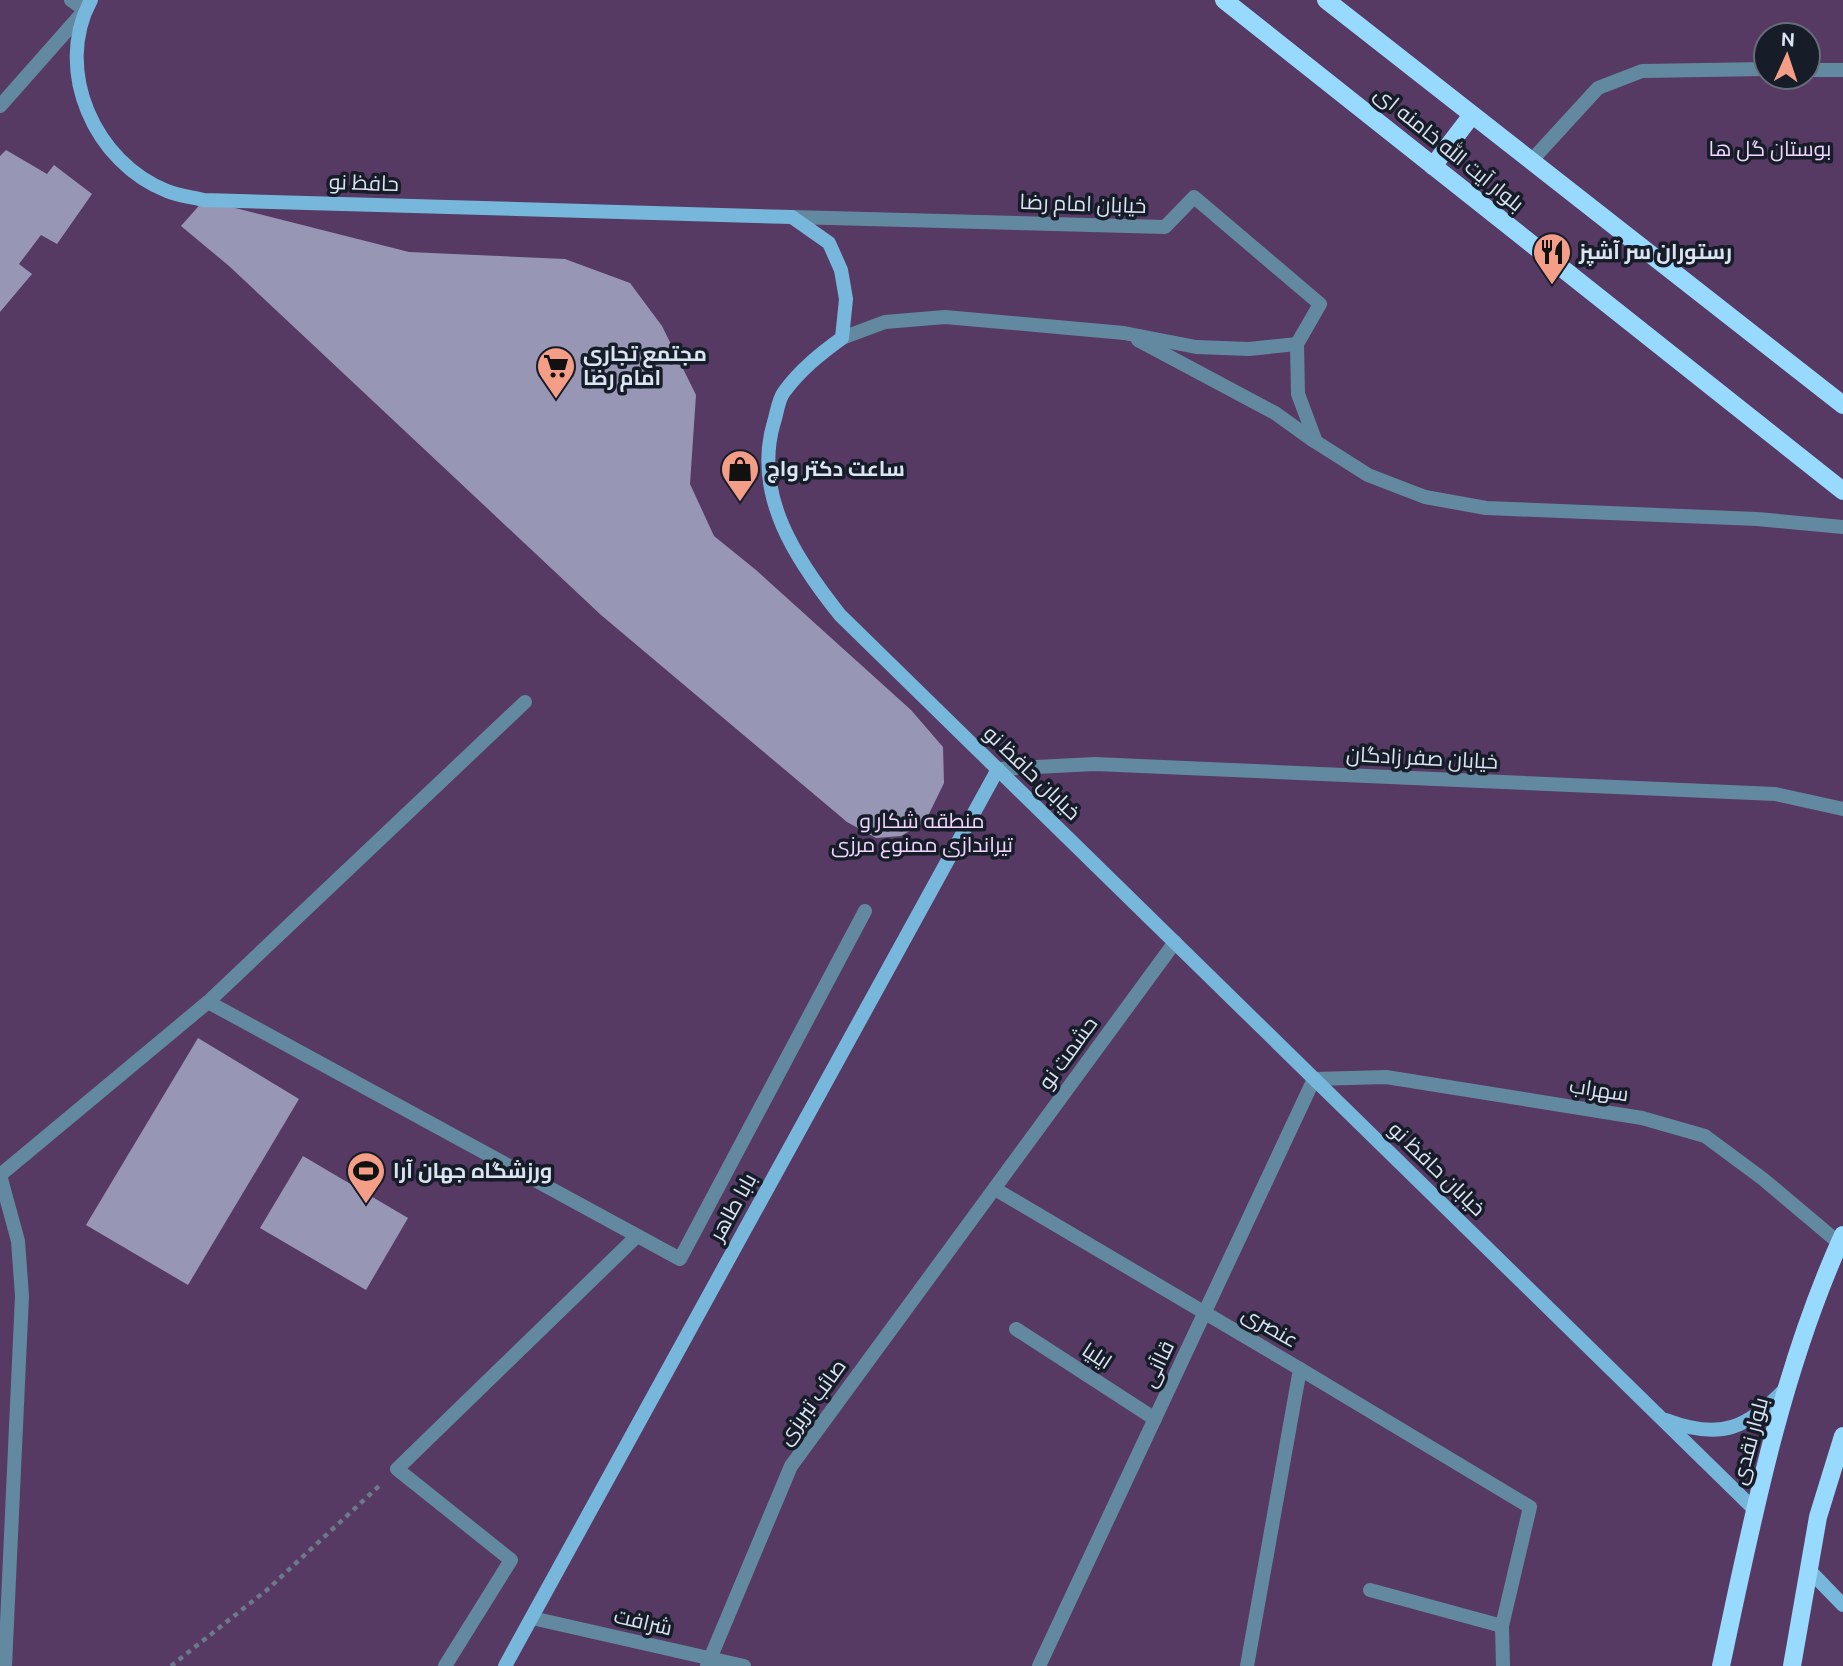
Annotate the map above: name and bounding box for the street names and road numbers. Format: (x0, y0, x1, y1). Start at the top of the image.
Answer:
street label: بلوار آیت الله خامنه ای (1369, 80, 1530, 217)
street label: حافظ نو (329, 169, 399, 196)
street label: خیابان امام رضا (1019, 189, 1147, 220)
street label: خیابان حافظ نو (978, 720, 1086, 826)
street label: خیابان صفر زادگان (1345, 741, 1499, 775)
street label: حشمت نو (1033, 1012, 1102, 1094)
street label: سهراب (1567, 1072, 1631, 1108)
street label: خیابان حافظ نو (1383, 1116, 1491, 1222)
street label: بابا طاهر (703, 1169, 761, 1246)
street label: عنصری (1237, 1301, 1303, 1353)
street label: قاآنی (1136, 1336, 1180, 1392)
street label: ایلیا (1078, 1337, 1117, 1373)
street label: صائب تبریزی (772, 1354, 852, 1450)
street label: بلوار نقدی (1726, 1395, 1774, 1487)
street label: شرافت (612, 1603, 675, 1640)

